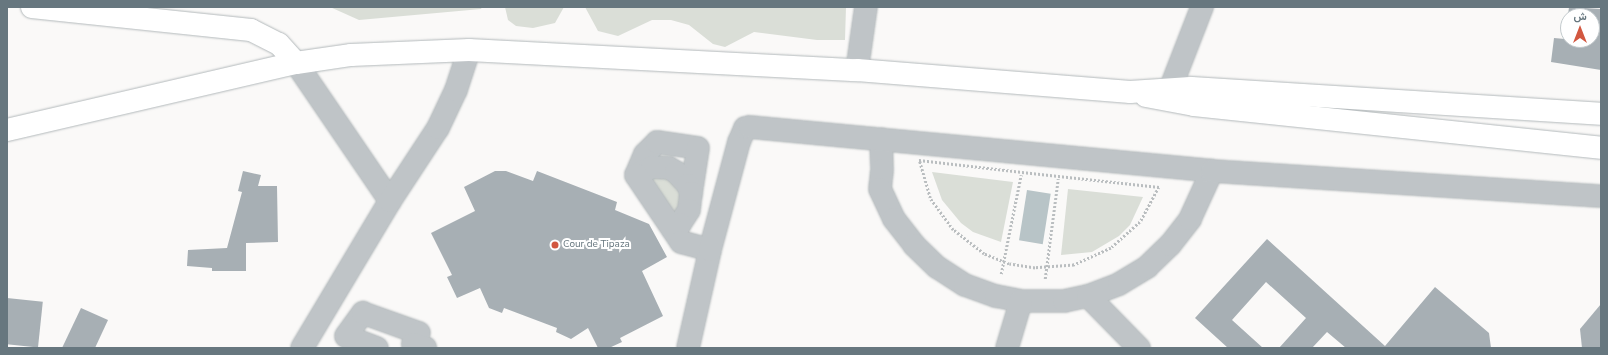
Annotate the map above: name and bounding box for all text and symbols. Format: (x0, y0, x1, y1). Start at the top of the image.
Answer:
north arrow (1560, 8, 1600, 48)
text: ش (1573, 9, 1587, 24)
place label: Cour de Tipaza (563, 239, 630, 251)
marker: Cour de Tipaza (550, 240, 560, 250)

